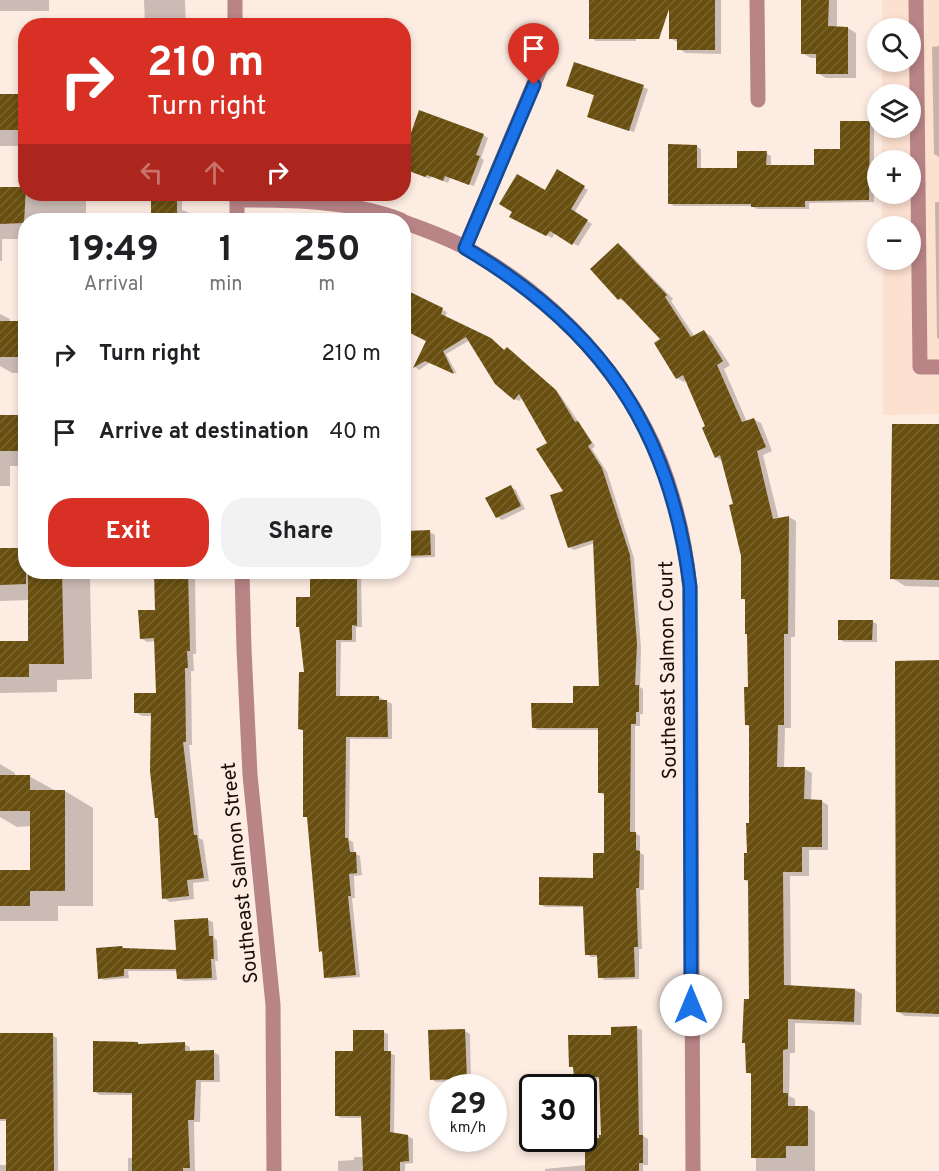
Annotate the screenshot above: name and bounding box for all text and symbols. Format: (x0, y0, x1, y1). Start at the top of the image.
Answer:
map controls (867, 18, 921, 270)
button: search (867, 18, 921, 72)
pin (508, 23, 559, 85)
icon: arrive (517, 32, 550, 65)
text: 210 m (147, 38, 264, 91)
icon: right (48, 42, 126, 120)
button: layers (867, 84, 921, 138)
text: Turn right (147, 90, 266, 124)
button: + (867, 150, 921, 204)
icon: left (135, 156, 168, 189)
icon: ahead (198, 156, 231, 189)
icon: right (261, 156, 294, 189)
button: − (867, 216, 921, 270)
text: 19:49 (68, 228, 159, 274)
text: 1 (219, 228, 233, 274)
text: 250 (293, 228, 361, 274)
text: Arrival (84, 272, 143, 298)
text: min (209, 272, 243, 298)
text: m (318, 272, 335, 298)
icon: right (48, 338, 81, 371)
text: Turn right (99, 341, 201, 368)
text: 210 m (321, 341, 381, 368)
icon: arrive (48, 416, 81, 449)
text: Arrive at destination (99, 419, 309, 446)
text: 40 m (329, 419, 381, 446)
button: Exit (48, 498, 209, 567)
button: Share (221, 498, 381, 567)
street label: Southeast Salmon Court (654, 560, 684, 779)
street label: Southeast Salmon Street (216, 761, 266, 985)
position arrow (659, 973, 723, 1037)
speed limit sign: 30 (519, 1074, 597, 1152)
text: 29 (450, 1087, 486, 1124)
text: km/h (450, 1119, 486, 1138)

